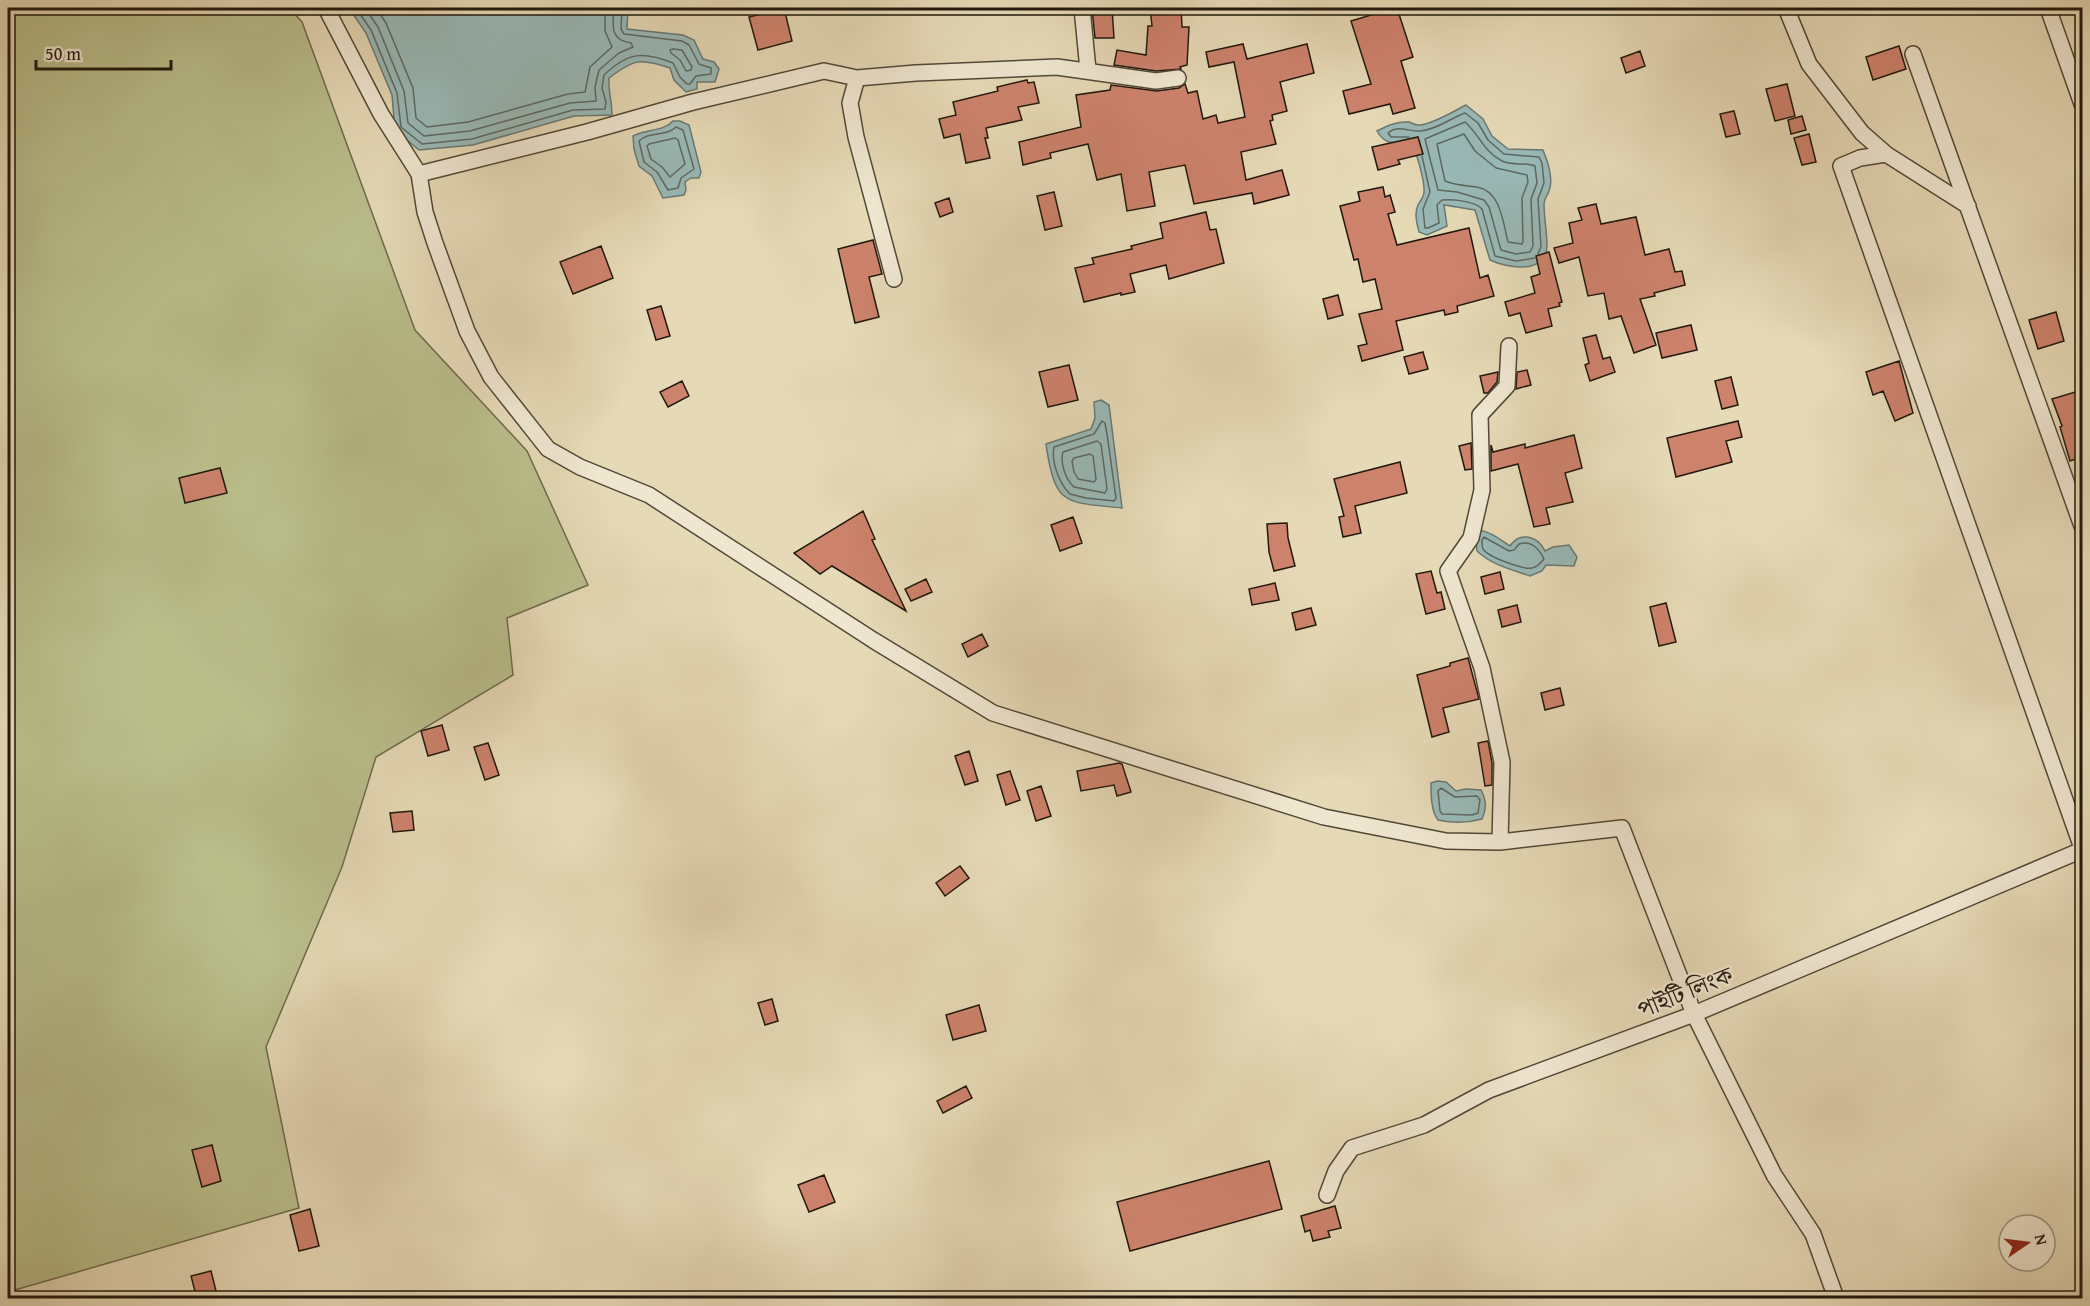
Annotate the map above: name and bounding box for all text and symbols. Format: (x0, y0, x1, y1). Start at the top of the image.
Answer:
scale bar (36, 33, 171, 71)
text: 50 m (45, 40, 81, 67)
street label: পাইটি লিংক (1632, 957, 1739, 1027)
north arrow (1997, 1213, 2057, 1273)
text: N (2029, 1231, 2055, 1248)

